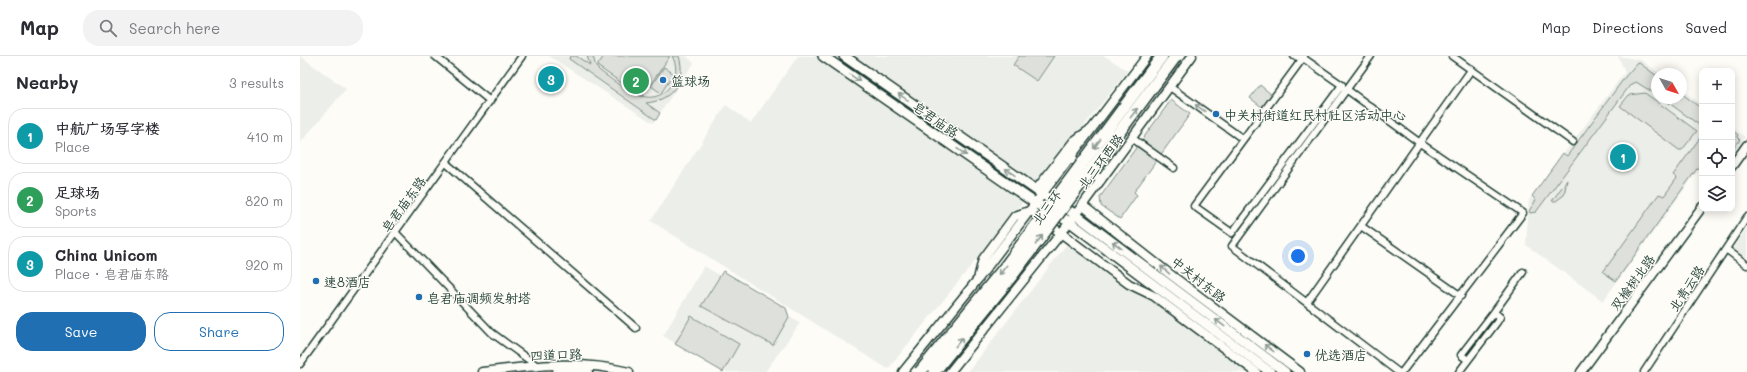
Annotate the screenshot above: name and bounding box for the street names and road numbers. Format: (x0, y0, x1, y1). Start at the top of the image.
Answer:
street label: 皂君庙路 (910, 97, 962, 141)
street label: 北三环西路 (1074, 130, 1126, 192)
street label: 皂君庙东路 (377, 173, 429, 235)
street label: 北三环 (1027, 186, 1065, 228)
street label: 双榆树北路 (1606, 251, 1658, 313)
street label: 中关村东路 (1168, 252, 1230, 306)
street label: 北青云路 (1664, 262, 1708, 314)
street label: 四道口路 (530, 345, 582, 363)

